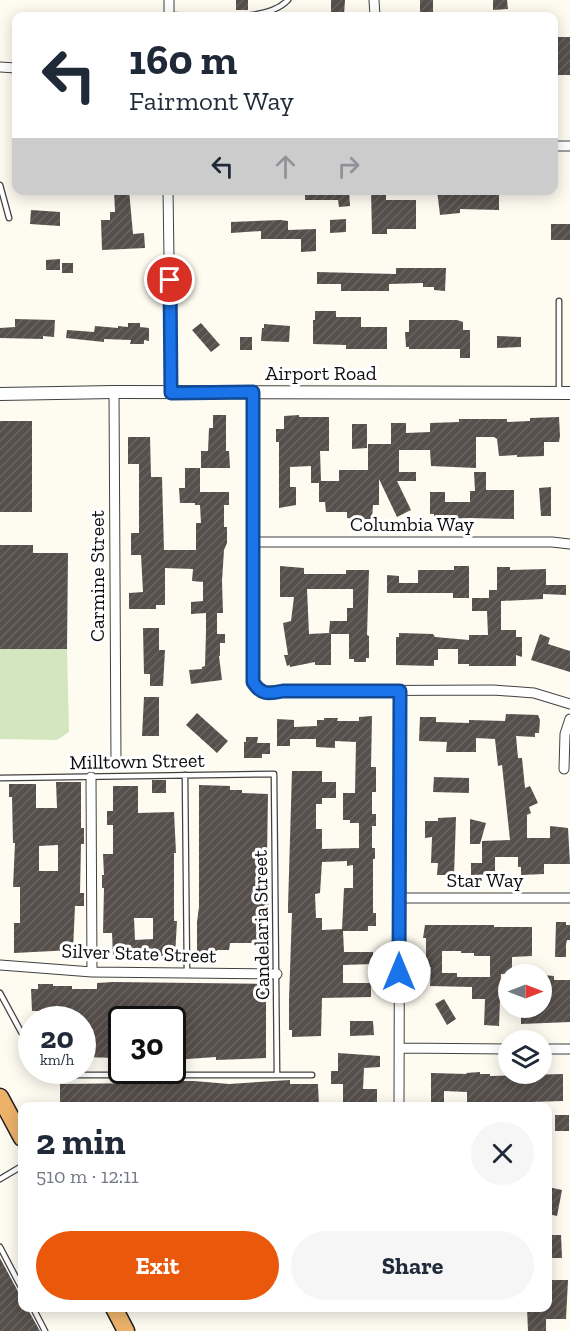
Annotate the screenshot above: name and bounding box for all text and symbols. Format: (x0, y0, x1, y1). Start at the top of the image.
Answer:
text: 160 m (129, 34, 237, 85)
icon: left (30, 36, 108, 114)
text: Fairmont Way (129, 85, 294, 117)
icon: left (206, 150, 239, 183)
icon: ahead (269, 150, 302, 183)
icon: right (332, 150, 365, 183)
pin (144, 254, 195, 305)
icon: arrive (153, 263, 186, 296)
street label: Airport Road (265, 361, 377, 385)
street label: Carmine Street (85, 509, 109, 642)
street label: Columbia Way (350, 512, 475, 536)
street label: Milltown Street (69, 748, 205, 774)
street label: Candelaria Street (248, 849, 274, 1000)
street label: Star Way (447, 868, 524, 892)
street label: Silver State Street (61, 938, 217, 968)
position arrow (367, 940, 431, 1004)
north arrow (498, 964, 552, 1018)
map controls (498, 964, 552, 1084)
speed limit sign: 30 (108, 1006, 186, 1084)
text: 20 (40, 1020, 74, 1056)
button: layers (498, 1030, 552, 1084)
text: km/h (40, 1051, 74, 1069)
text: 2 min (36, 1120, 126, 1163)
button: close (471, 1122, 534, 1185)
text: 510 m · 12:11 (36, 1164, 139, 1188)
button: Exit (36, 1231, 279, 1300)
button: Share (291, 1231, 534, 1300)

